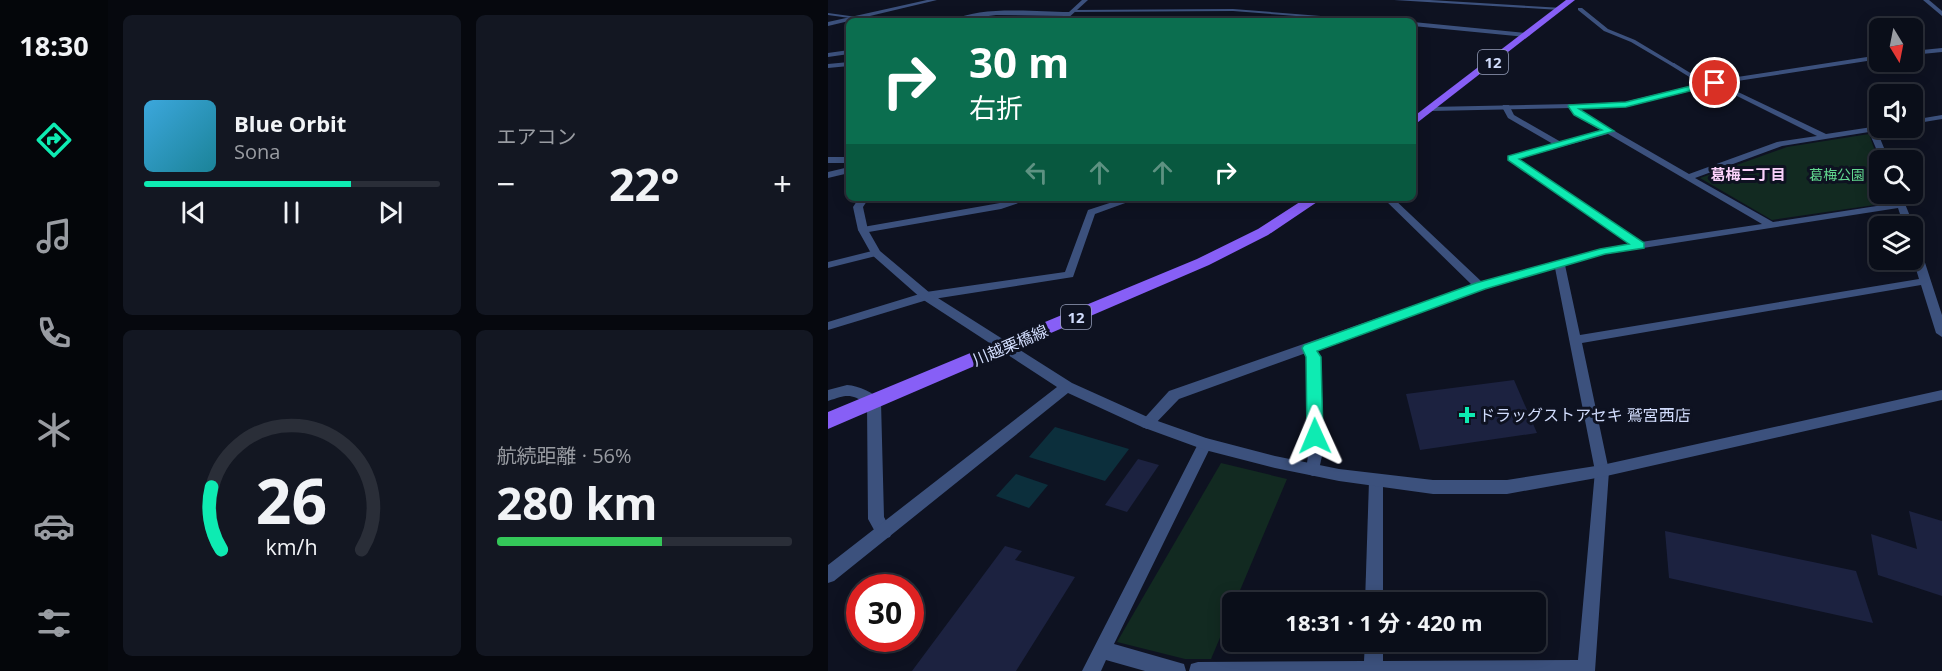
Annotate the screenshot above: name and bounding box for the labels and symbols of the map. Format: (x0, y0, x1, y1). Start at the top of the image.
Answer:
north arrow (1869, 18, 1923, 72)
road number: 12 (1478, 50, 1508, 74)
pin (1689, 57, 1740, 108)
district label: 葛梅二丁目 (1710, 164, 1786, 184)
park label: 葛梅公園 (1809, 165, 1865, 184)
road number: 12 (1061, 305, 1091, 329)
street label: 川越栗橋線 (969, 319, 1051, 371)
position arrow (1283, 404, 1347, 468)
place label: ドラッグストアセキ 鷲宮西店 (1479, 404, 1691, 426)
marker: ドラッグストアセキ 鷲宮西店 (1460, 408, 1474, 422)
speed limit sign: 30 (846, 574, 924, 652)

